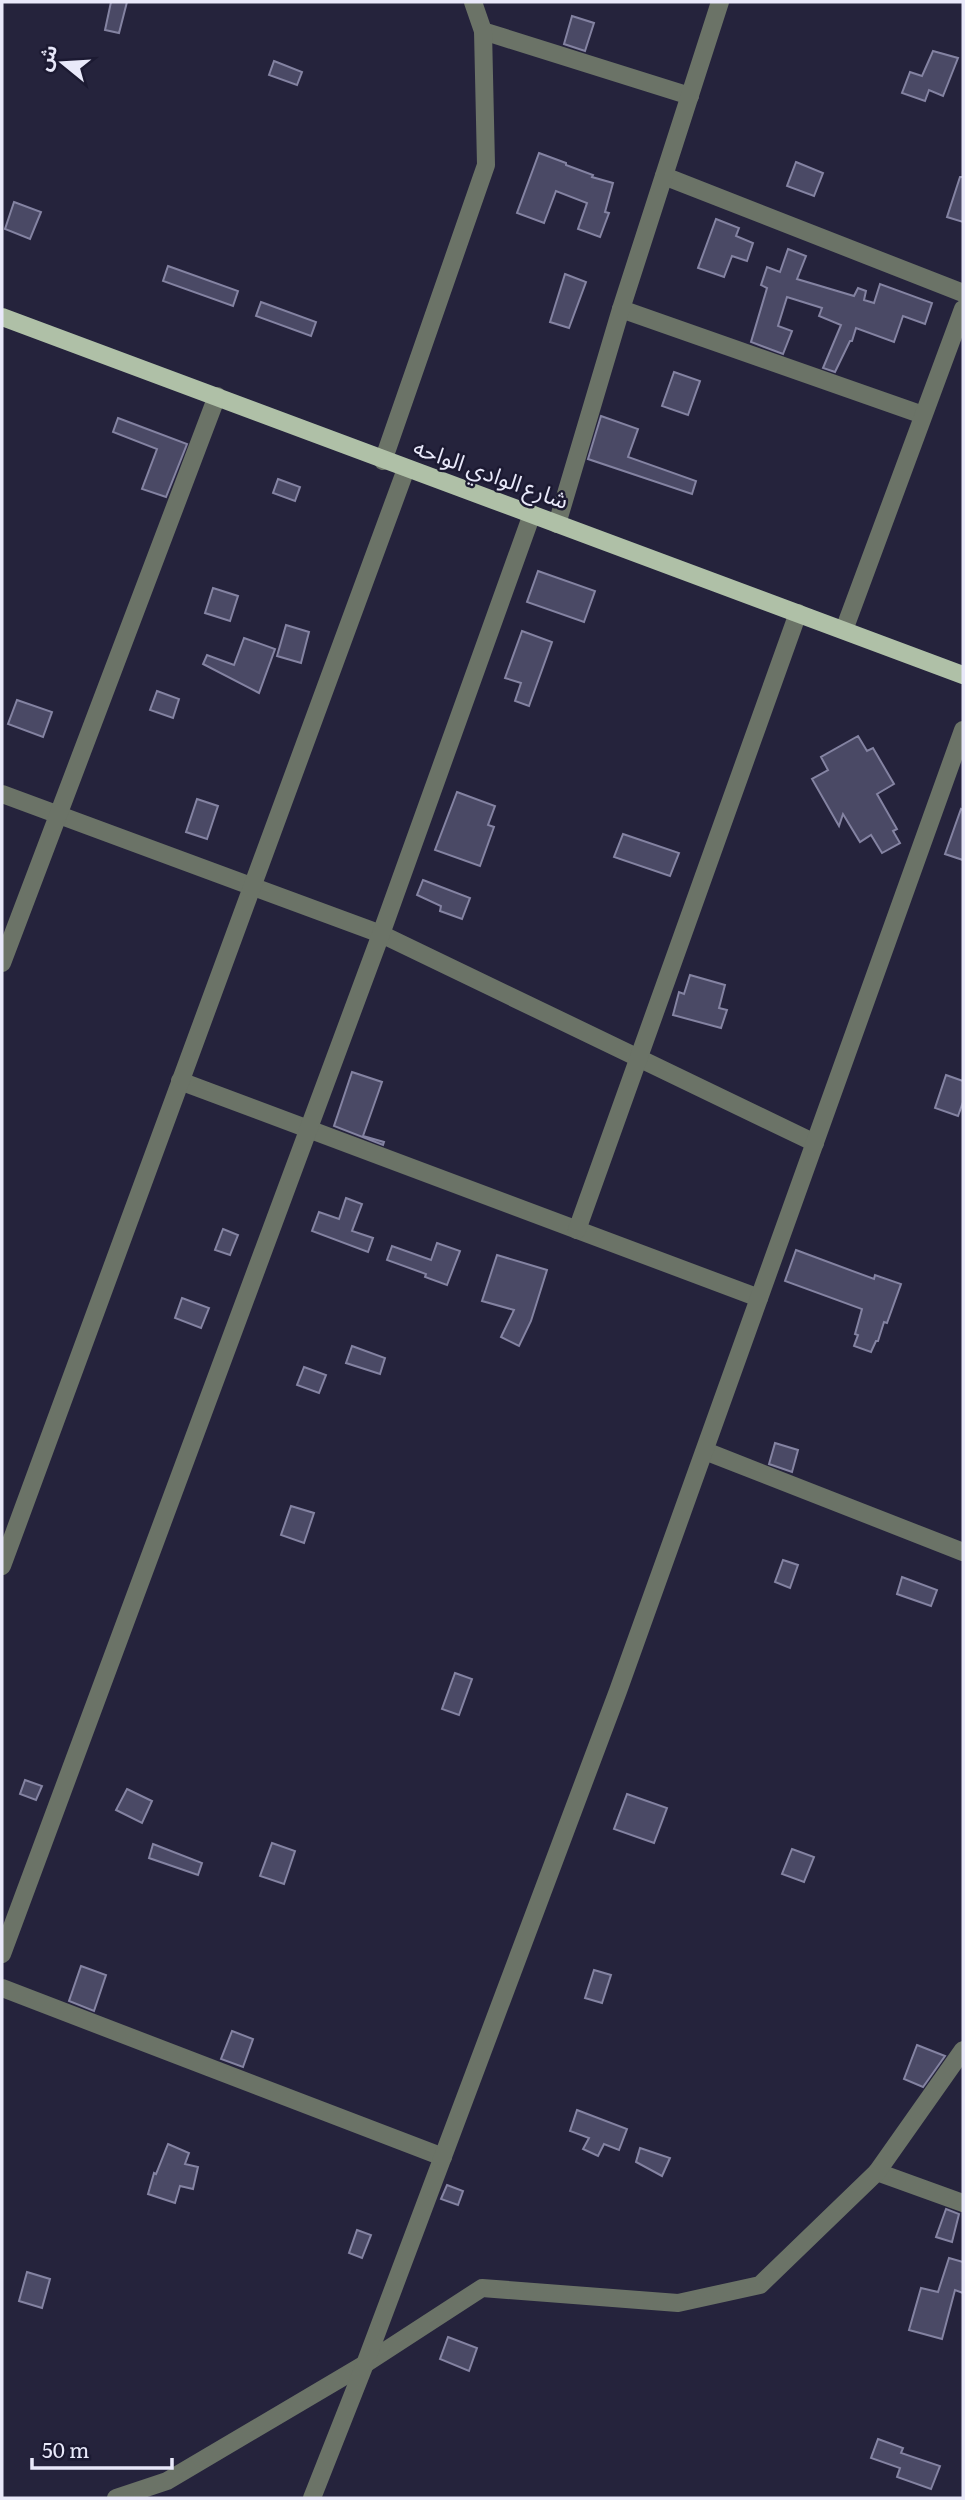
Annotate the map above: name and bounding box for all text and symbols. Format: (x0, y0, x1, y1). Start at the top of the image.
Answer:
north arrow (28, 28, 98, 98)
text: ش (29, 41, 63, 74)
street label: شارع الوادي الواحه (409, 428, 574, 518)
scale bar (32, 2426, 172, 2470)
text: 50 m (42, 2433, 89, 2464)

